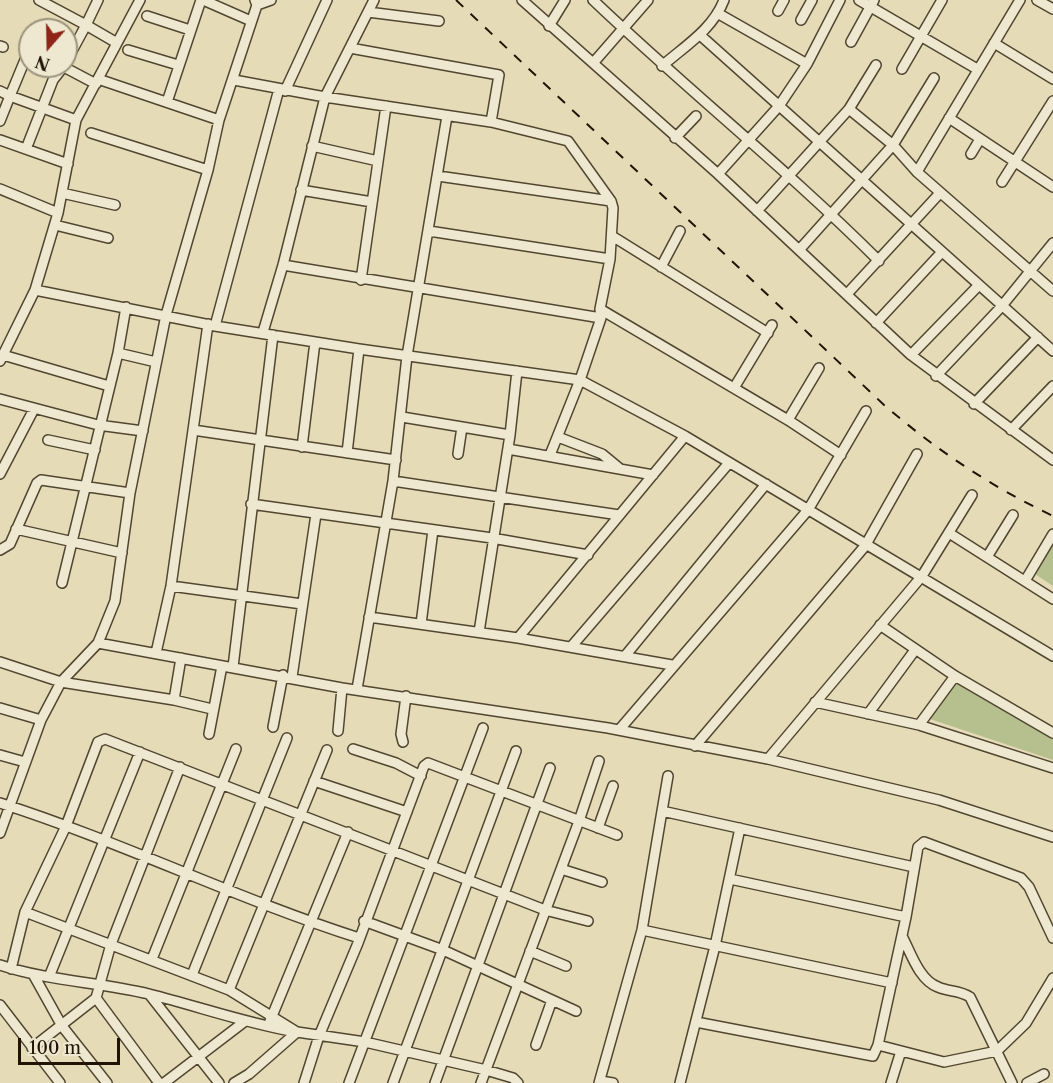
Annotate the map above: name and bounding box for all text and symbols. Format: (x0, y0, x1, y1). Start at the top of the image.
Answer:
north arrow (18, 18, 78, 78)
text: N (33, 51, 52, 75)
scale bar (21, 1026, 123, 1064)
text: 100 m (29, 1037, 81, 1059)

